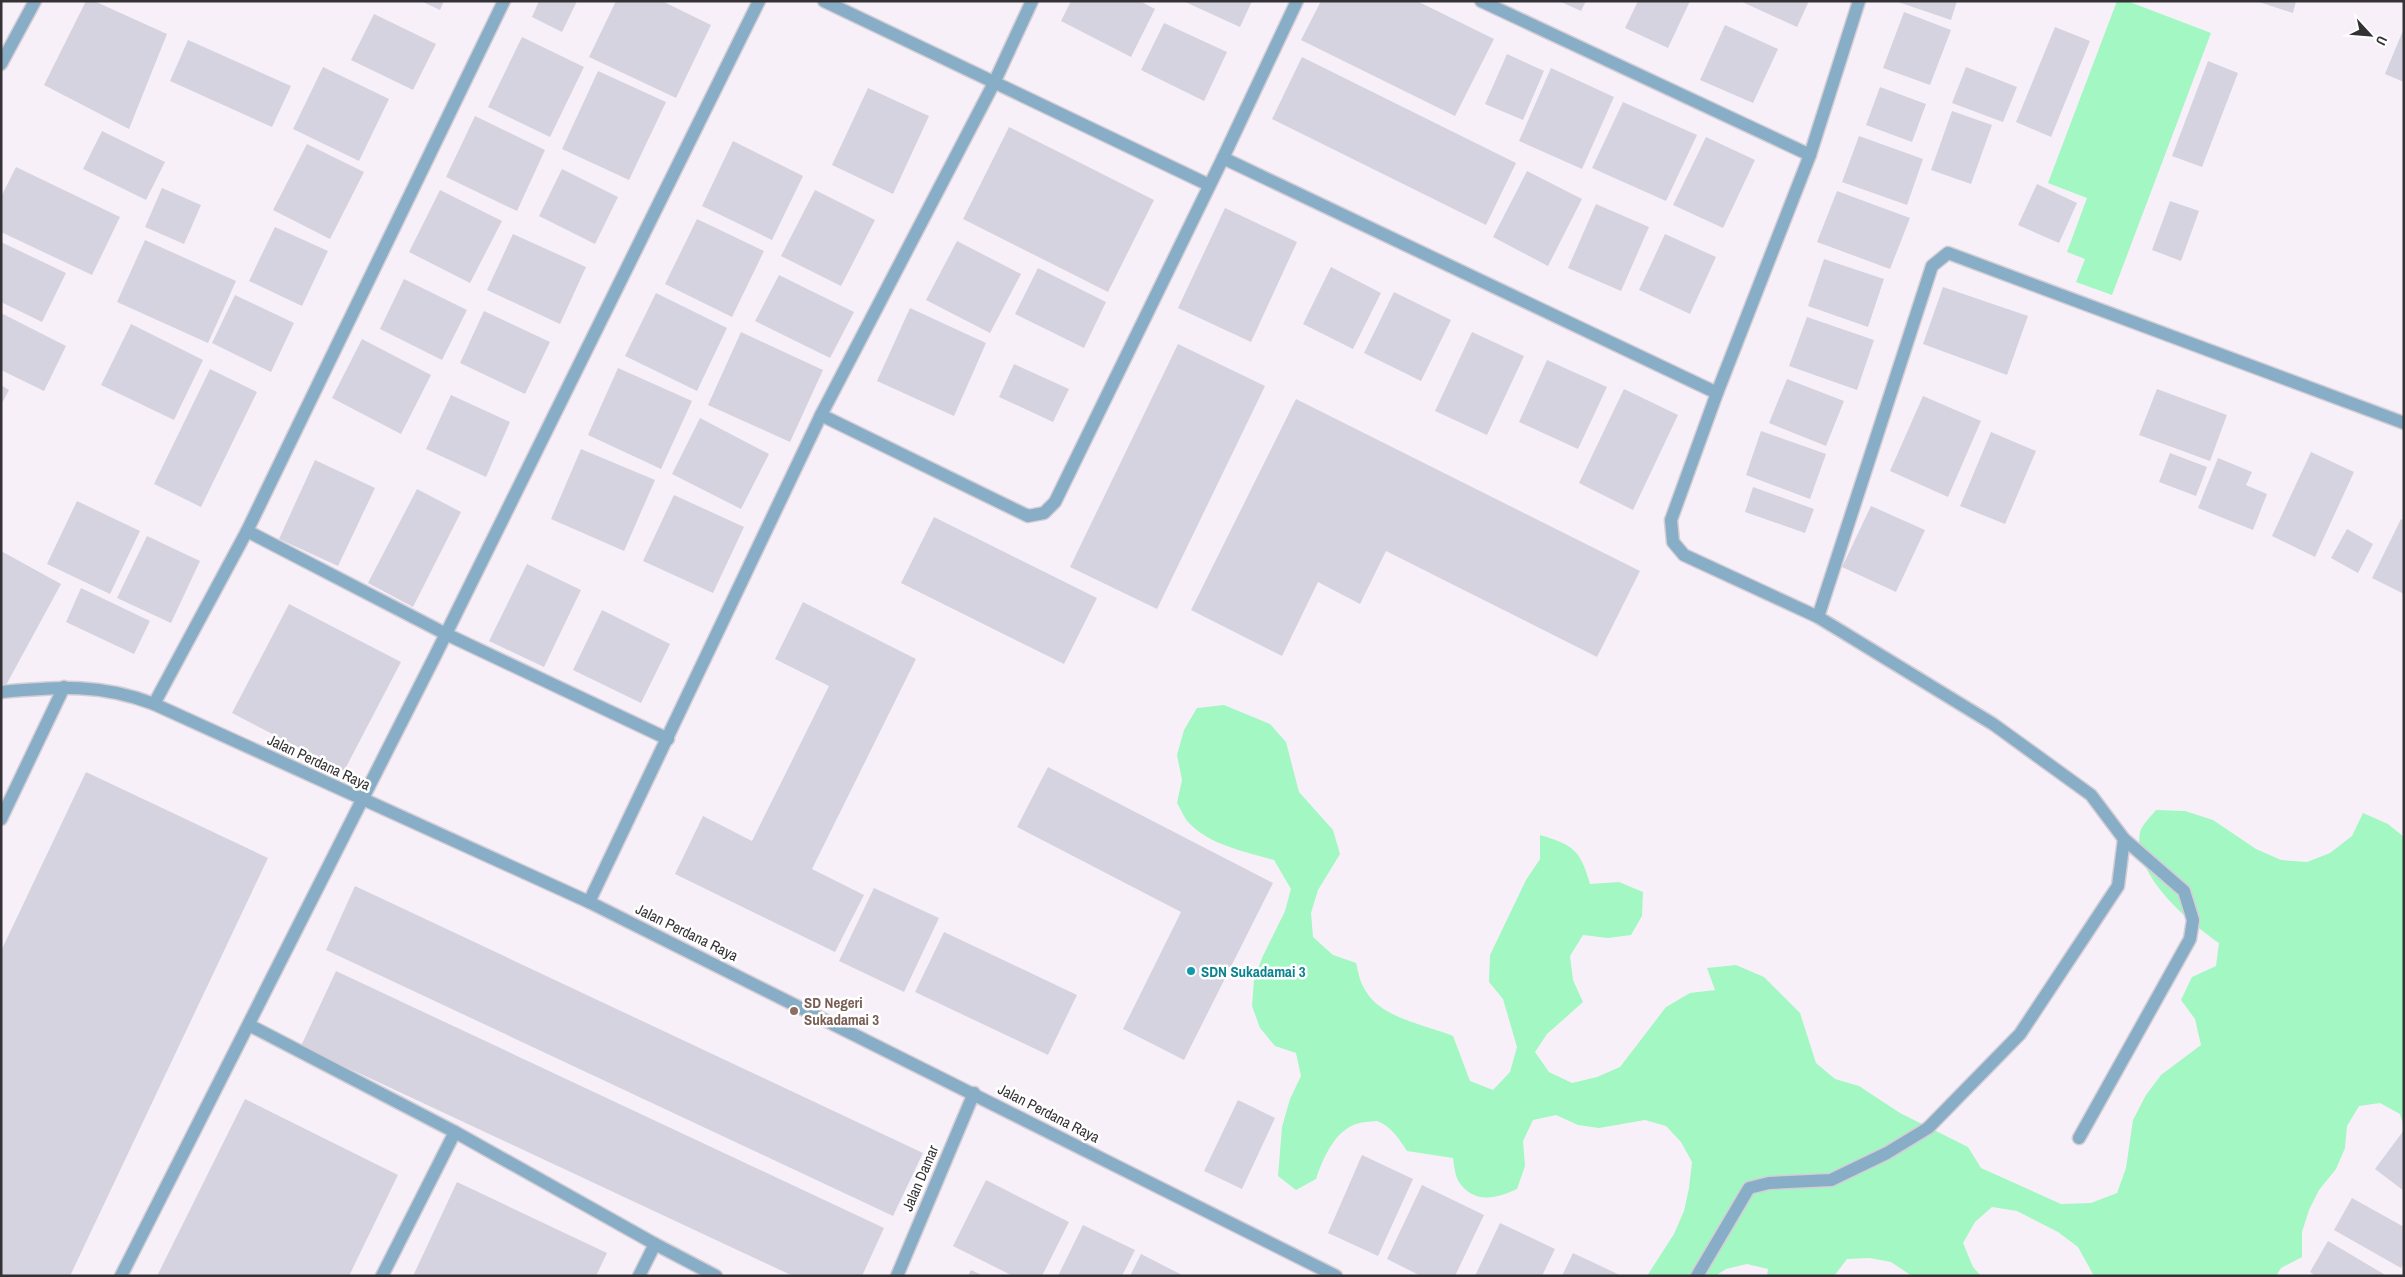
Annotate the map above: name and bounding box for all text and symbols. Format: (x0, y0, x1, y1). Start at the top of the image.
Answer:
north arrow (2345, 10, 2395, 60)
text: U (2372, 33, 2392, 48)
street label: Jalan Perdana Raya (264, 729, 374, 795)
street label: Jalan Perdana Raya (632, 898, 742, 966)
place label: SDN Sukadamai 3 (1201, 961, 1306, 982)
marker: SDN Sukadamai 3 (1185, 965, 1197, 977)
place label: SD Negeri Sukadamai 3 (804, 992, 879, 1030)
marker: SD Negeri Sukadamai 3 (788, 1005, 800, 1017)
street label: Jalan Perdana Raya (995, 1078, 1104, 1148)
street label: Jalan Damar (897, 1142, 943, 1214)

